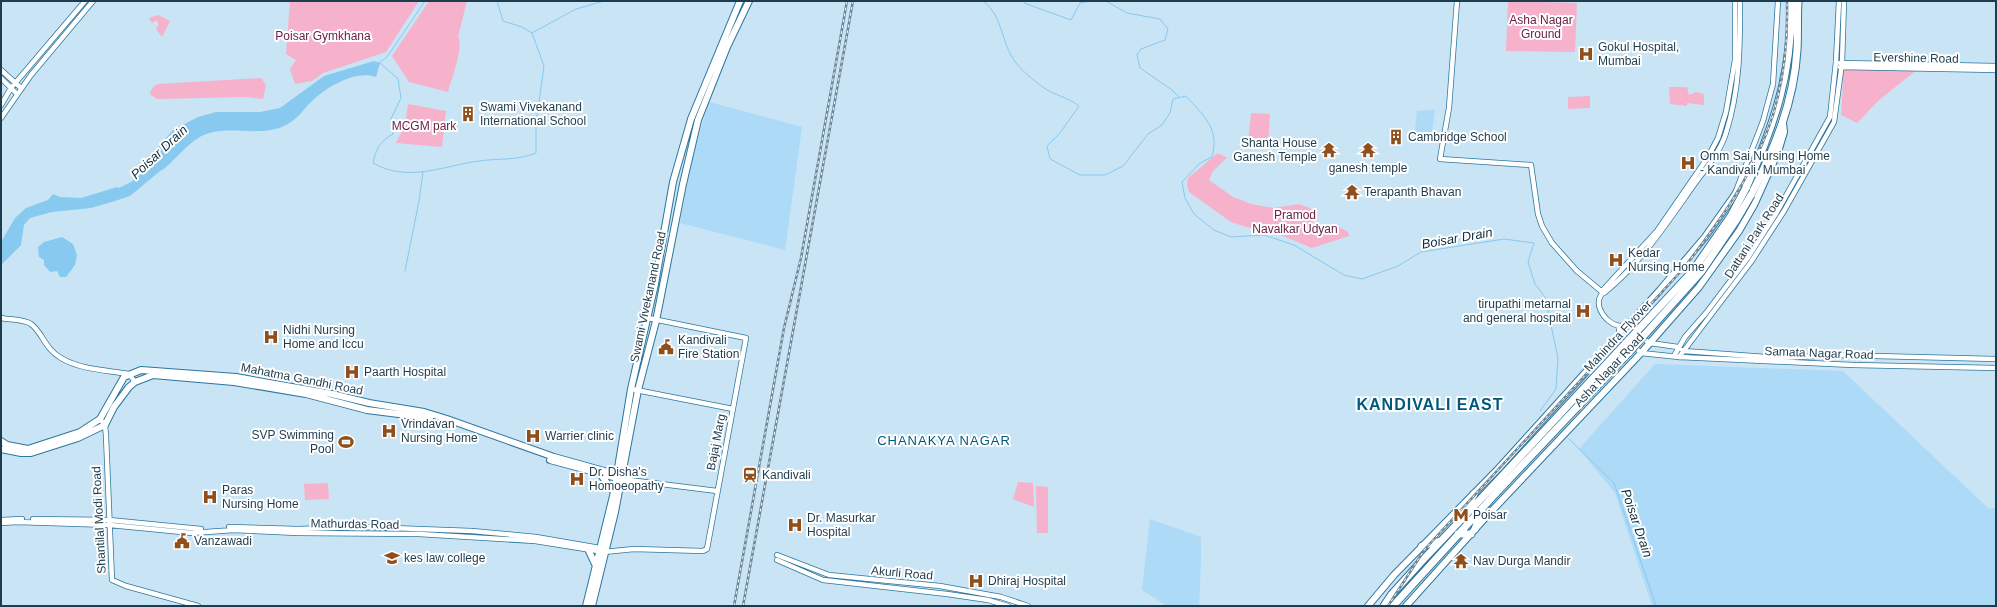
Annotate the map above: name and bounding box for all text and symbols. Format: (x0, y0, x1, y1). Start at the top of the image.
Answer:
park label: Asha Nagar Ground (1509, 13, 1573, 41)
park label: Poisar Gymkhana (275, 29, 371, 43)
place label: Gokul Hospital, Mumbai (1598, 40, 1679, 68)
hospital icon: Gokul Hospital, Mumbai (1577, 45, 1595, 63)
street label: Evershine Road (1873, 50, 1959, 66)
place label: Swami Vivekanand International School (480, 100, 586, 128)
building icon: Swami Vivekanand International School (459, 105, 477, 123)
park label: MCGM park (392, 119, 457, 133)
water label: Poisar Drain (128, 122, 190, 182)
building icon: Cambridge School (1387, 128, 1405, 146)
place label: Cambridge School (1408, 130, 1507, 144)
place label: Shanta House Ganesh Temple (1233, 136, 1317, 164)
temple icon: Shanta House Ganesh Temple (1320, 141, 1338, 159)
temple icon: ganesh temple (1359, 141, 1377, 159)
place label: Omm Sai Nursing Home - Kandivali, Mumbai (1700, 149, 1830, 177)
hospital icon: Omm Sai Nursing Home - Kandivali, Mumbai (1679, 154, 1697, 172)
place label: ganesh temple (1329, 161, 1408, 175)
temple icon: Terapanth Bhavan (1343, 183, 1361, 201)
place label: Terapanth Bhavan (1364, 185, 1461, 199)
street label: Dattani Park Road (1721, 191, 1787, 281)
park label: Pramod Navalkar Udyan (1252, 208, 1338, 236)
water label: Boisar Drain (1420, 224, 1494, 252)
street label: Swami Vivekanand Road (627, 230, 669, 364)
place label: Kedar Nursing Home (1628, 246, 1705, 274)
hospital icon: Kedar Nursing Home (1607, 251, 1625, 269)
place label: tirupathi metarnal and general hospital (1463, 297, 1571, 325)
street label: Mahindra Flyover (1581, 297, 1655, 375)
hospital icon: tirupathi metarnal and general hospital (1574, 302, 1592, 320)
place label: Nidhi Nursing Home and Iccu (283, 323, 364, 351)
hospital icon: Nidhi Nursing Home and Iccu (262, 328, 280, 346)
street label: Asha Nagar Road (1571, 330, 1647, 410)
place label: Kandivali Fire Station (678, 333, 739, 361)
public building icon: Kandivali Fire Station (657, 338, 675, 356)
street label: Samata Nagar Road (1764, 344, 1874, 362)
street label: Mahatma Gandhi Road (240, 360, 364, 398)
hospital icon: Paarth Hospital (343, 363, 361, 381)
place label: Paarth Hospital (364, 365, 446, 379)
district label: KANDIVALI EAST (1356, 396, 1504, 413)
street label: Bajaj Marg (704, 413, 728, 471)
place label: Vrindavan Nursing Home (401, 417, 478, 445)
hospital icon: Vrindavan Nursing Home (380, 422, 398, 440)
hospital icon: Warrier clinic (524, 427, 542, 445)
place label: SVP Swimming Pool (252, 428, 334, 456)
place label: Warrier clinic (545, 429, 614, 443)
sports icon: SVP Swimming Pool (337, 433, 355, 451)
district label: CHANAKYA NAGAR (877, 433, 1011, 448)
place label: Dr. Disha's Homoeopathy (589, 465, 664, 493)
street label: Shantilal Modi Road (89, 466, 109, 574)
station icon: Kandivali (741, 466, 759, 484)
place label: Kandivali (762, 468, 811, 482)
hospital icon: Dr. Disha's Homoeopathy (568, 470, 586, 488)
place label: Paras Nursing Home (222, 483, 299, 511)
water label: Poisar Drain (1618, 487, 1656, 559)
hospital icon: Paras Nursing Home (201, 488, 219, 506)
metro station icon: Poisar (1452, 506, 1470, 524)
place label: Poisar (1473, 508, 1507, 522)
place label: Dr. Masurkar Hospital (807, 511, 876, 539)
street label: Mathurdas Road (311, 516, 399, 532)
hospital icon: Dr. Masurkar Hospital (786, 516, 804, 534)
public building icon: Vanzawadi (173, 532, 191, 550)
place label: Vanzawadi (194, 534, 252, 548)
school or university icon: kes law college (383, 549, 401, 567)
place label: kes law college (404, 551, 486, 565)
temple icon: Nav Durga Mandir (1452, 552, 1470, 570)
place label: Nav Durga Mandir (1473, 554, 1570, 568)
street label: Akurli Road (870, 563, 934, 583)
hospital icon: Dhiraj Hospital (967, 572, 985, 590)
place label: Dhiraj Hospital (988, 574, 1066, 588)

